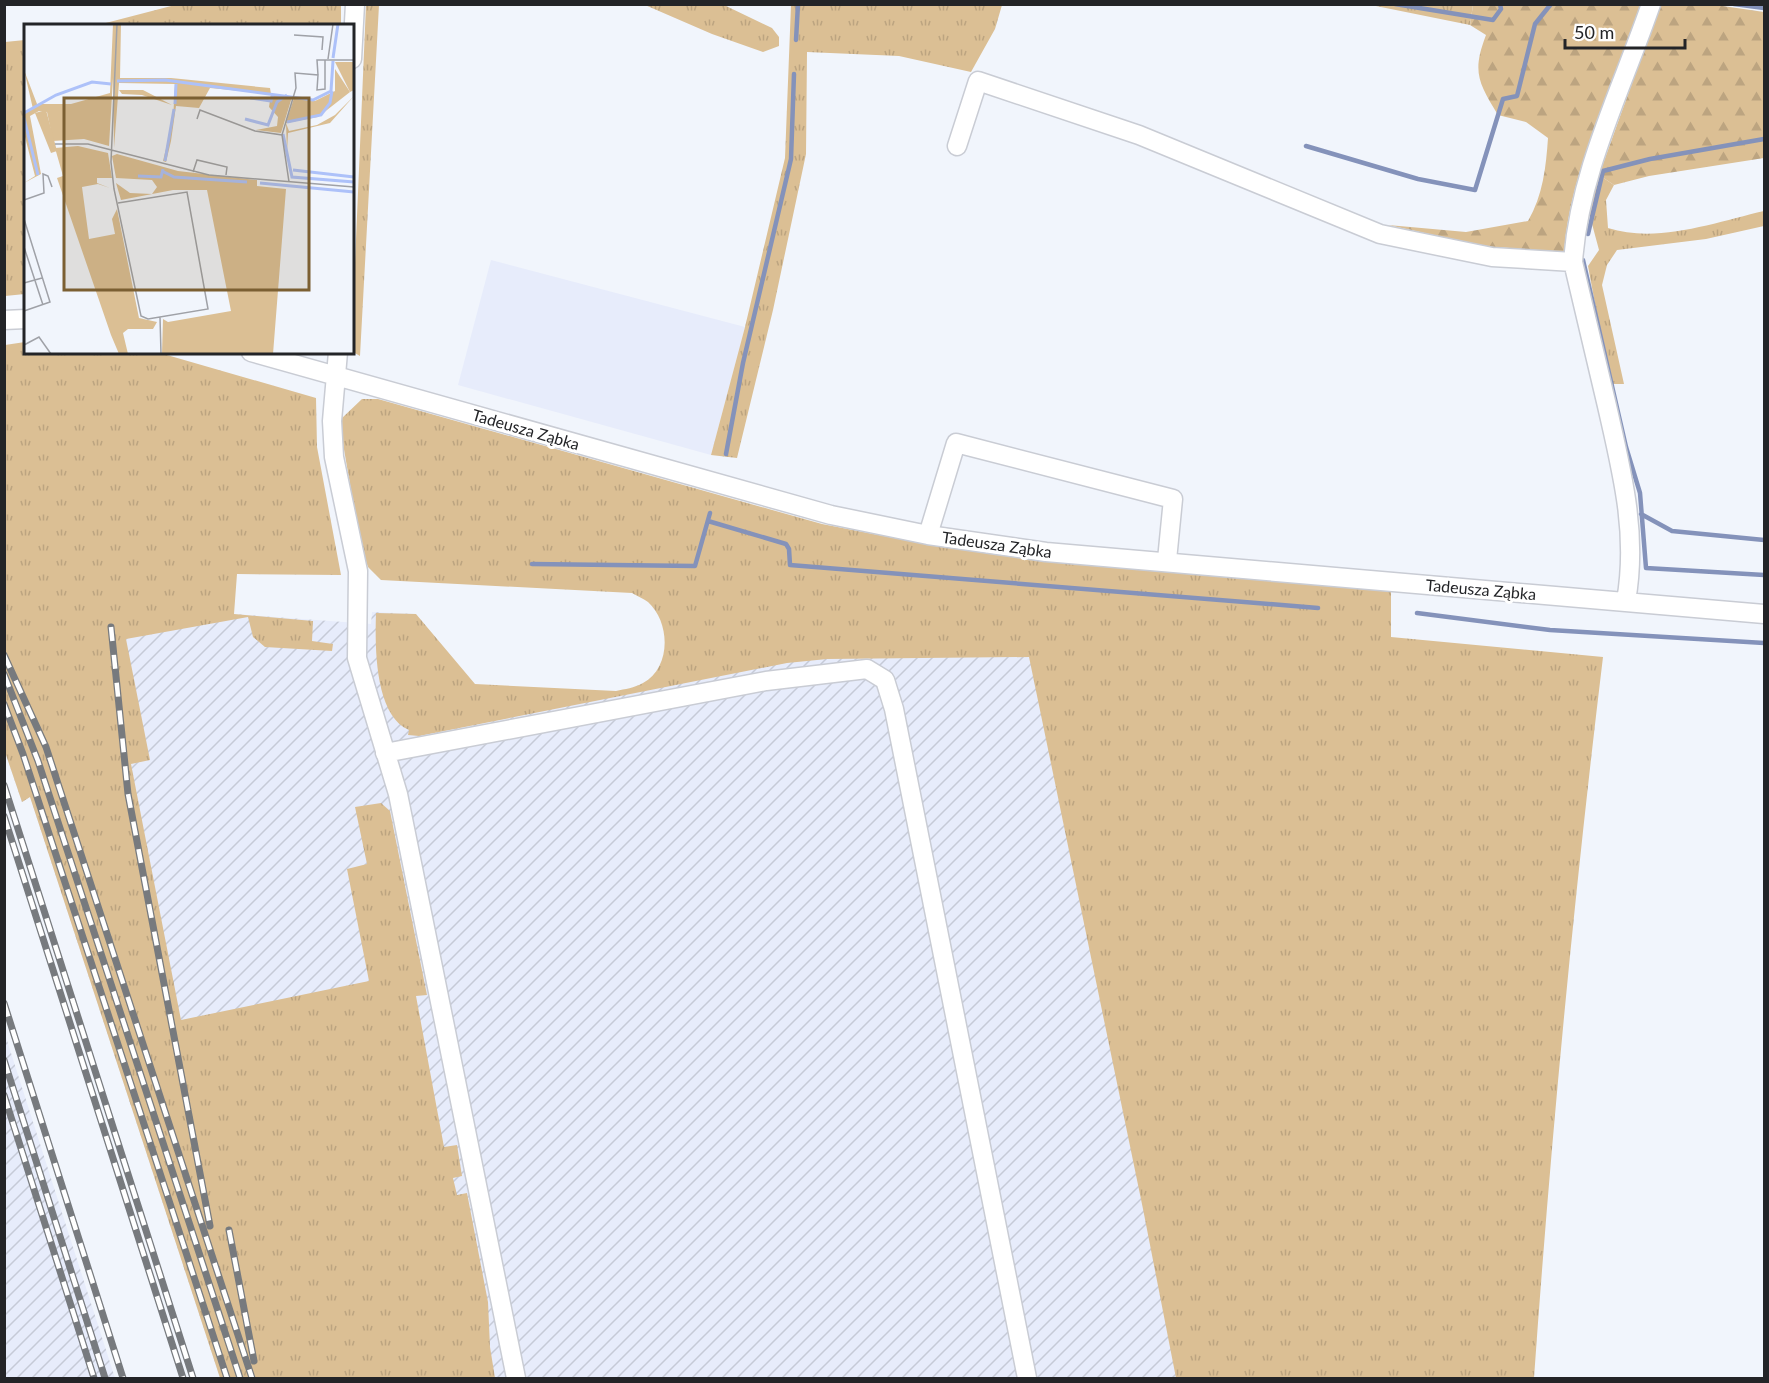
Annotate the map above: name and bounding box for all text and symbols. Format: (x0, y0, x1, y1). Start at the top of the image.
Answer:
scale bar (1565, 12, 1685, 50)
text: 50 m (1574, 21, 1614, 43)
inset map (24, 24, 354, 354)
street label: Tadeusza Ząbka (470, 405, 582, 453)
street label: Tadeusza Ząbka (941, 527, 1053, 561)
street label: Tadeusza Ząbka (1425, 575, 1537, 603)

